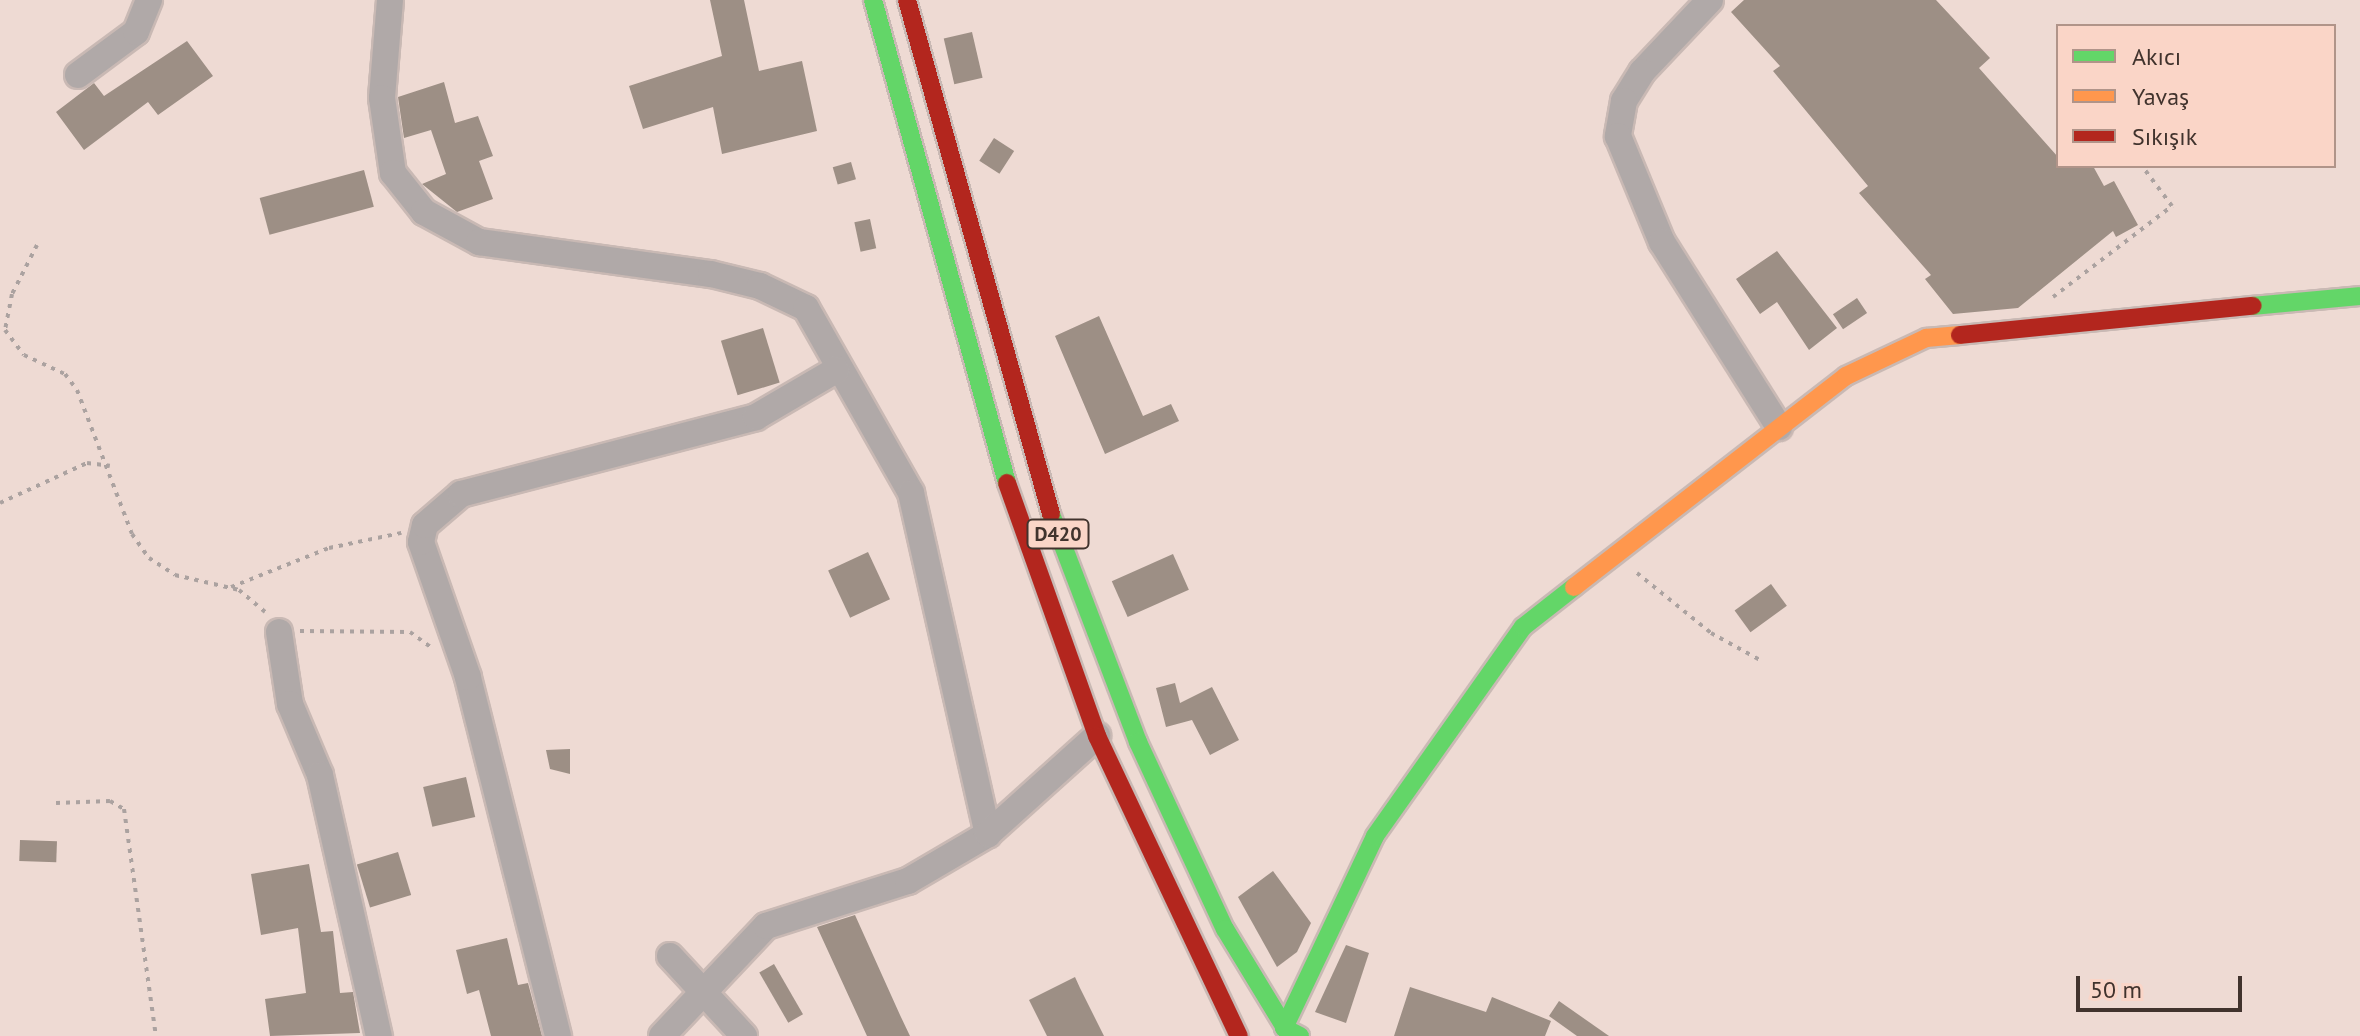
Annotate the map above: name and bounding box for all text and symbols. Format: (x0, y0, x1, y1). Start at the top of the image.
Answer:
legend (2056, 24, 2336, 168)
text: Akıcı (2132, 41, 2181, 72)
text: Yavaş (2132, 81, 2189, 112)
text: Sıkışık (2132, 121, 2197, 152)
road number: D420 (1026, 518, 1090, 550)
scale bar (2080, 960, 2246, 1010)
text: 50 m (2090, 974, 2142, 1005)

